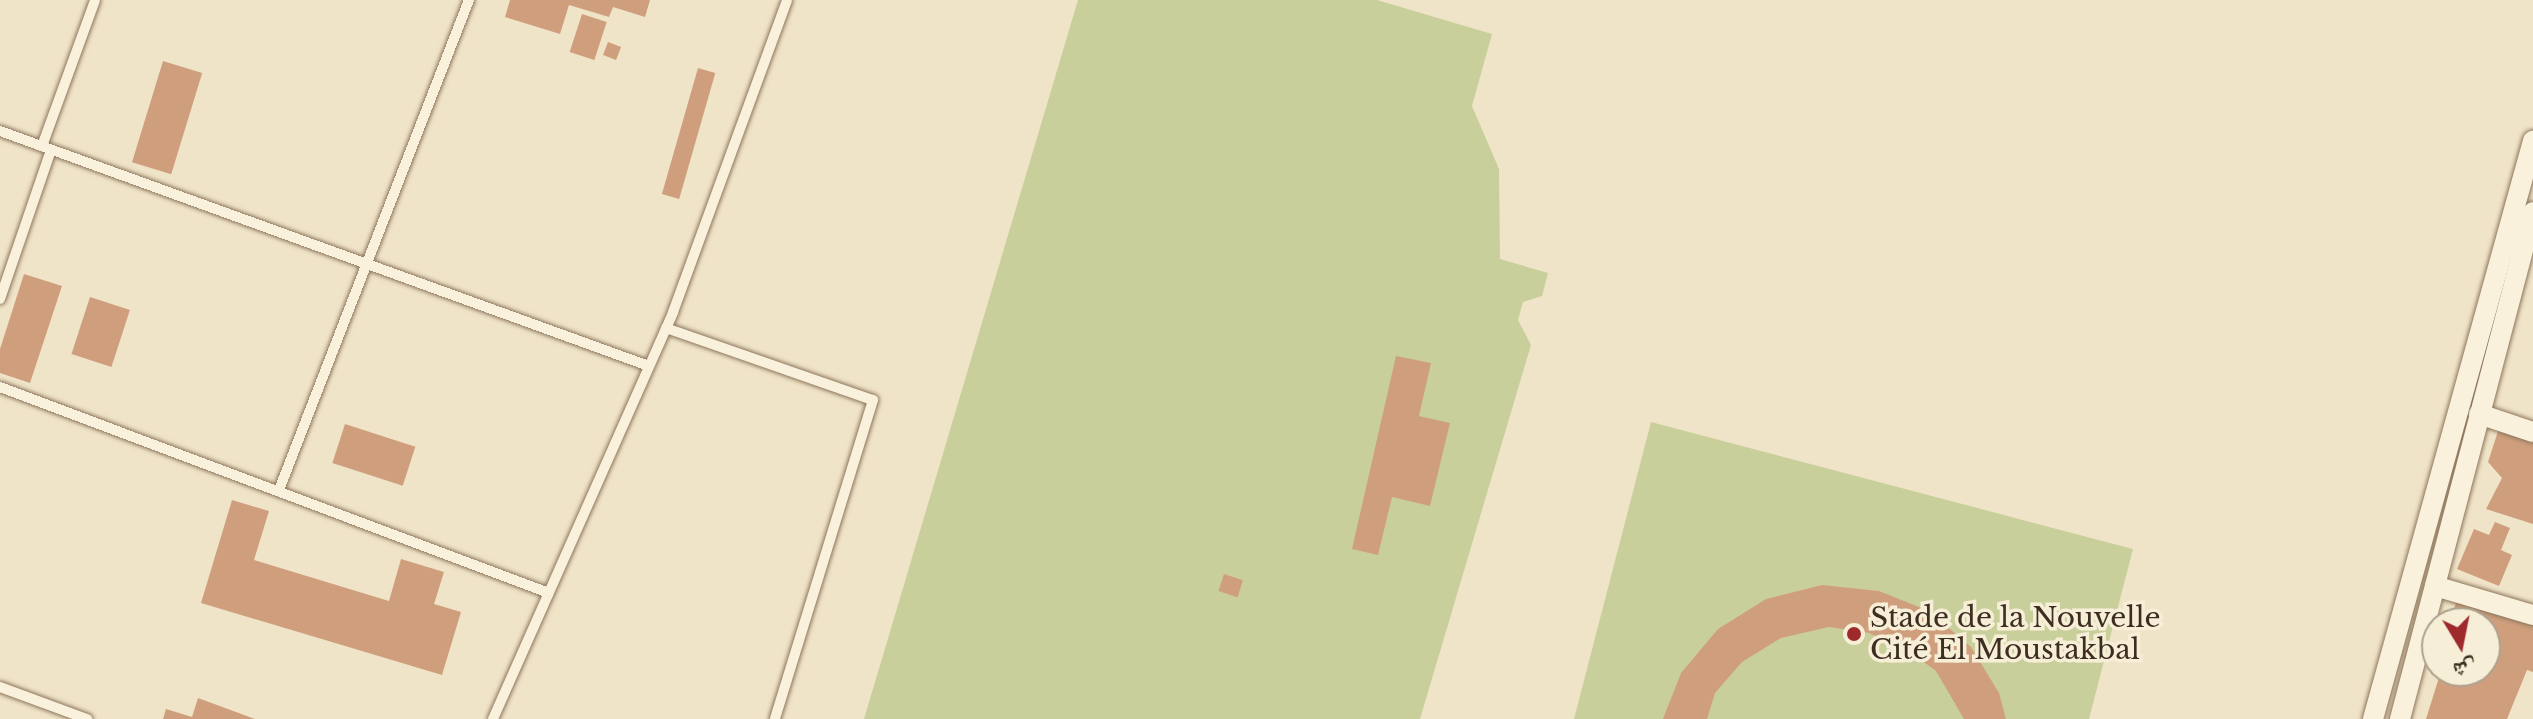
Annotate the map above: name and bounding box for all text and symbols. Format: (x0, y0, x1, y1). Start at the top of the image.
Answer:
place label: Stade de la Nouvelle Cité El Moustakbal (1870, 601, 2161, 667)
north arrow (2421, 607, 2501, 687)
marker: Stade de la Nouvelle Cité El Moustakbal (1845, 625, 1863, 643)
text: ش (2451, 654, 2479, 684)

